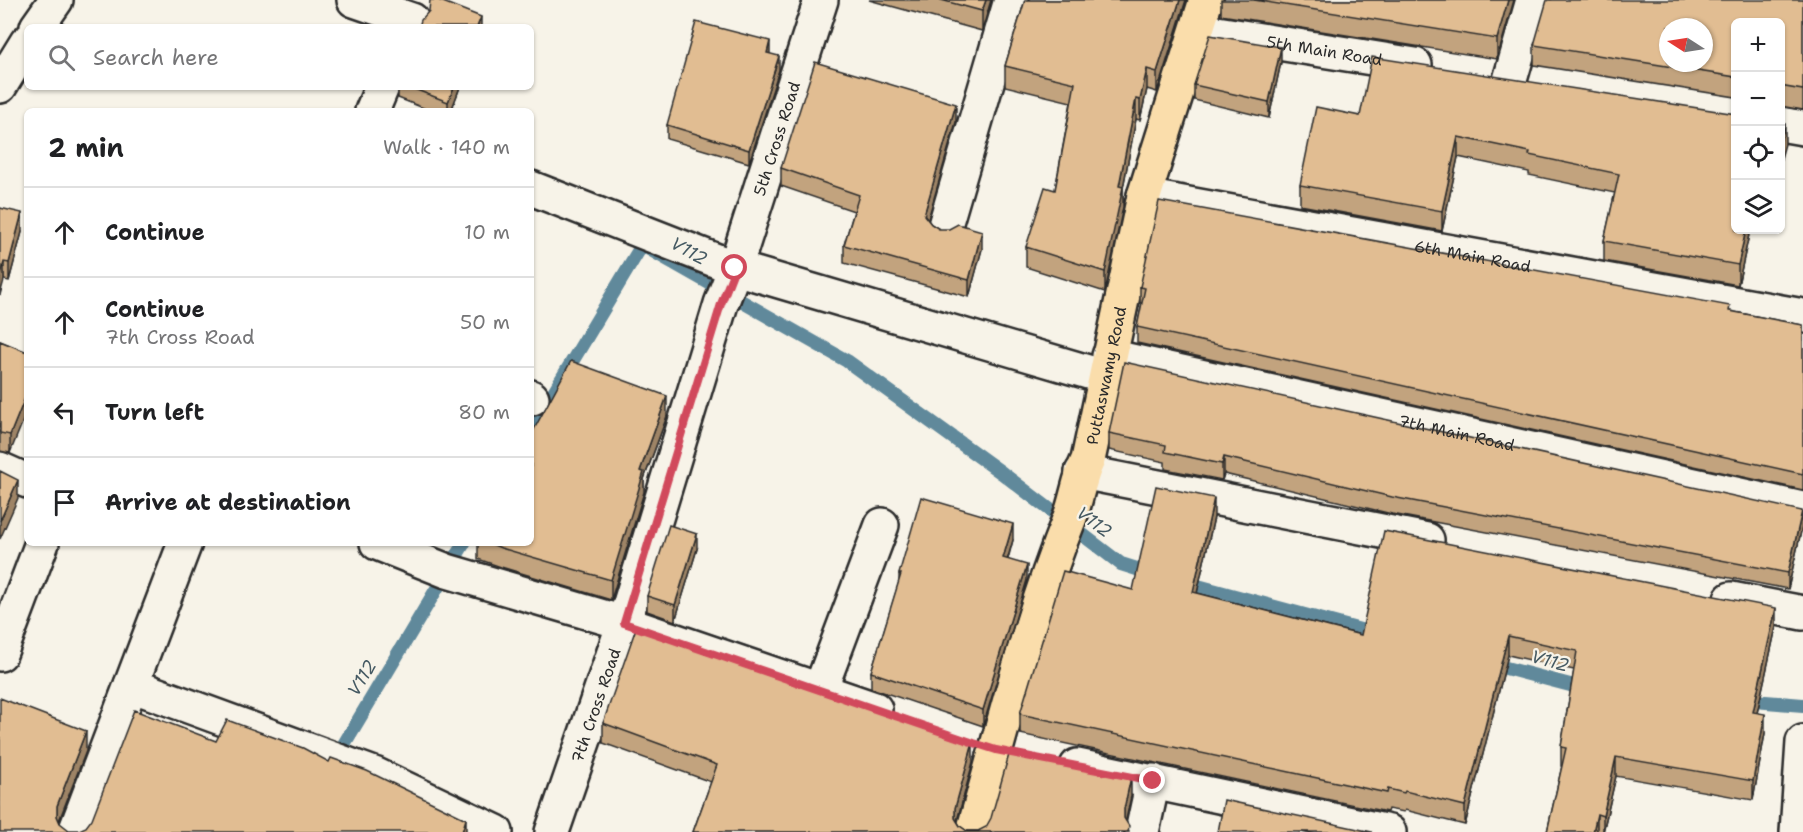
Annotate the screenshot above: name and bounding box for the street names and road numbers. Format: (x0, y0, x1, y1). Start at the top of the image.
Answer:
street label: 5th Main Road (1265, 31, 1384, 71)
street label: 5th Cross Road (749, 79, 805, 198)
street label: 6th Main Road (1413, 235, 1532, 277)
street label: Puttaswamy Road (1081, 304, 1131, 447)
street label: 7th Main Road (1397, 410, 1517, 456)
street label: 7th Cross Road (567, 645, 626, 766)

